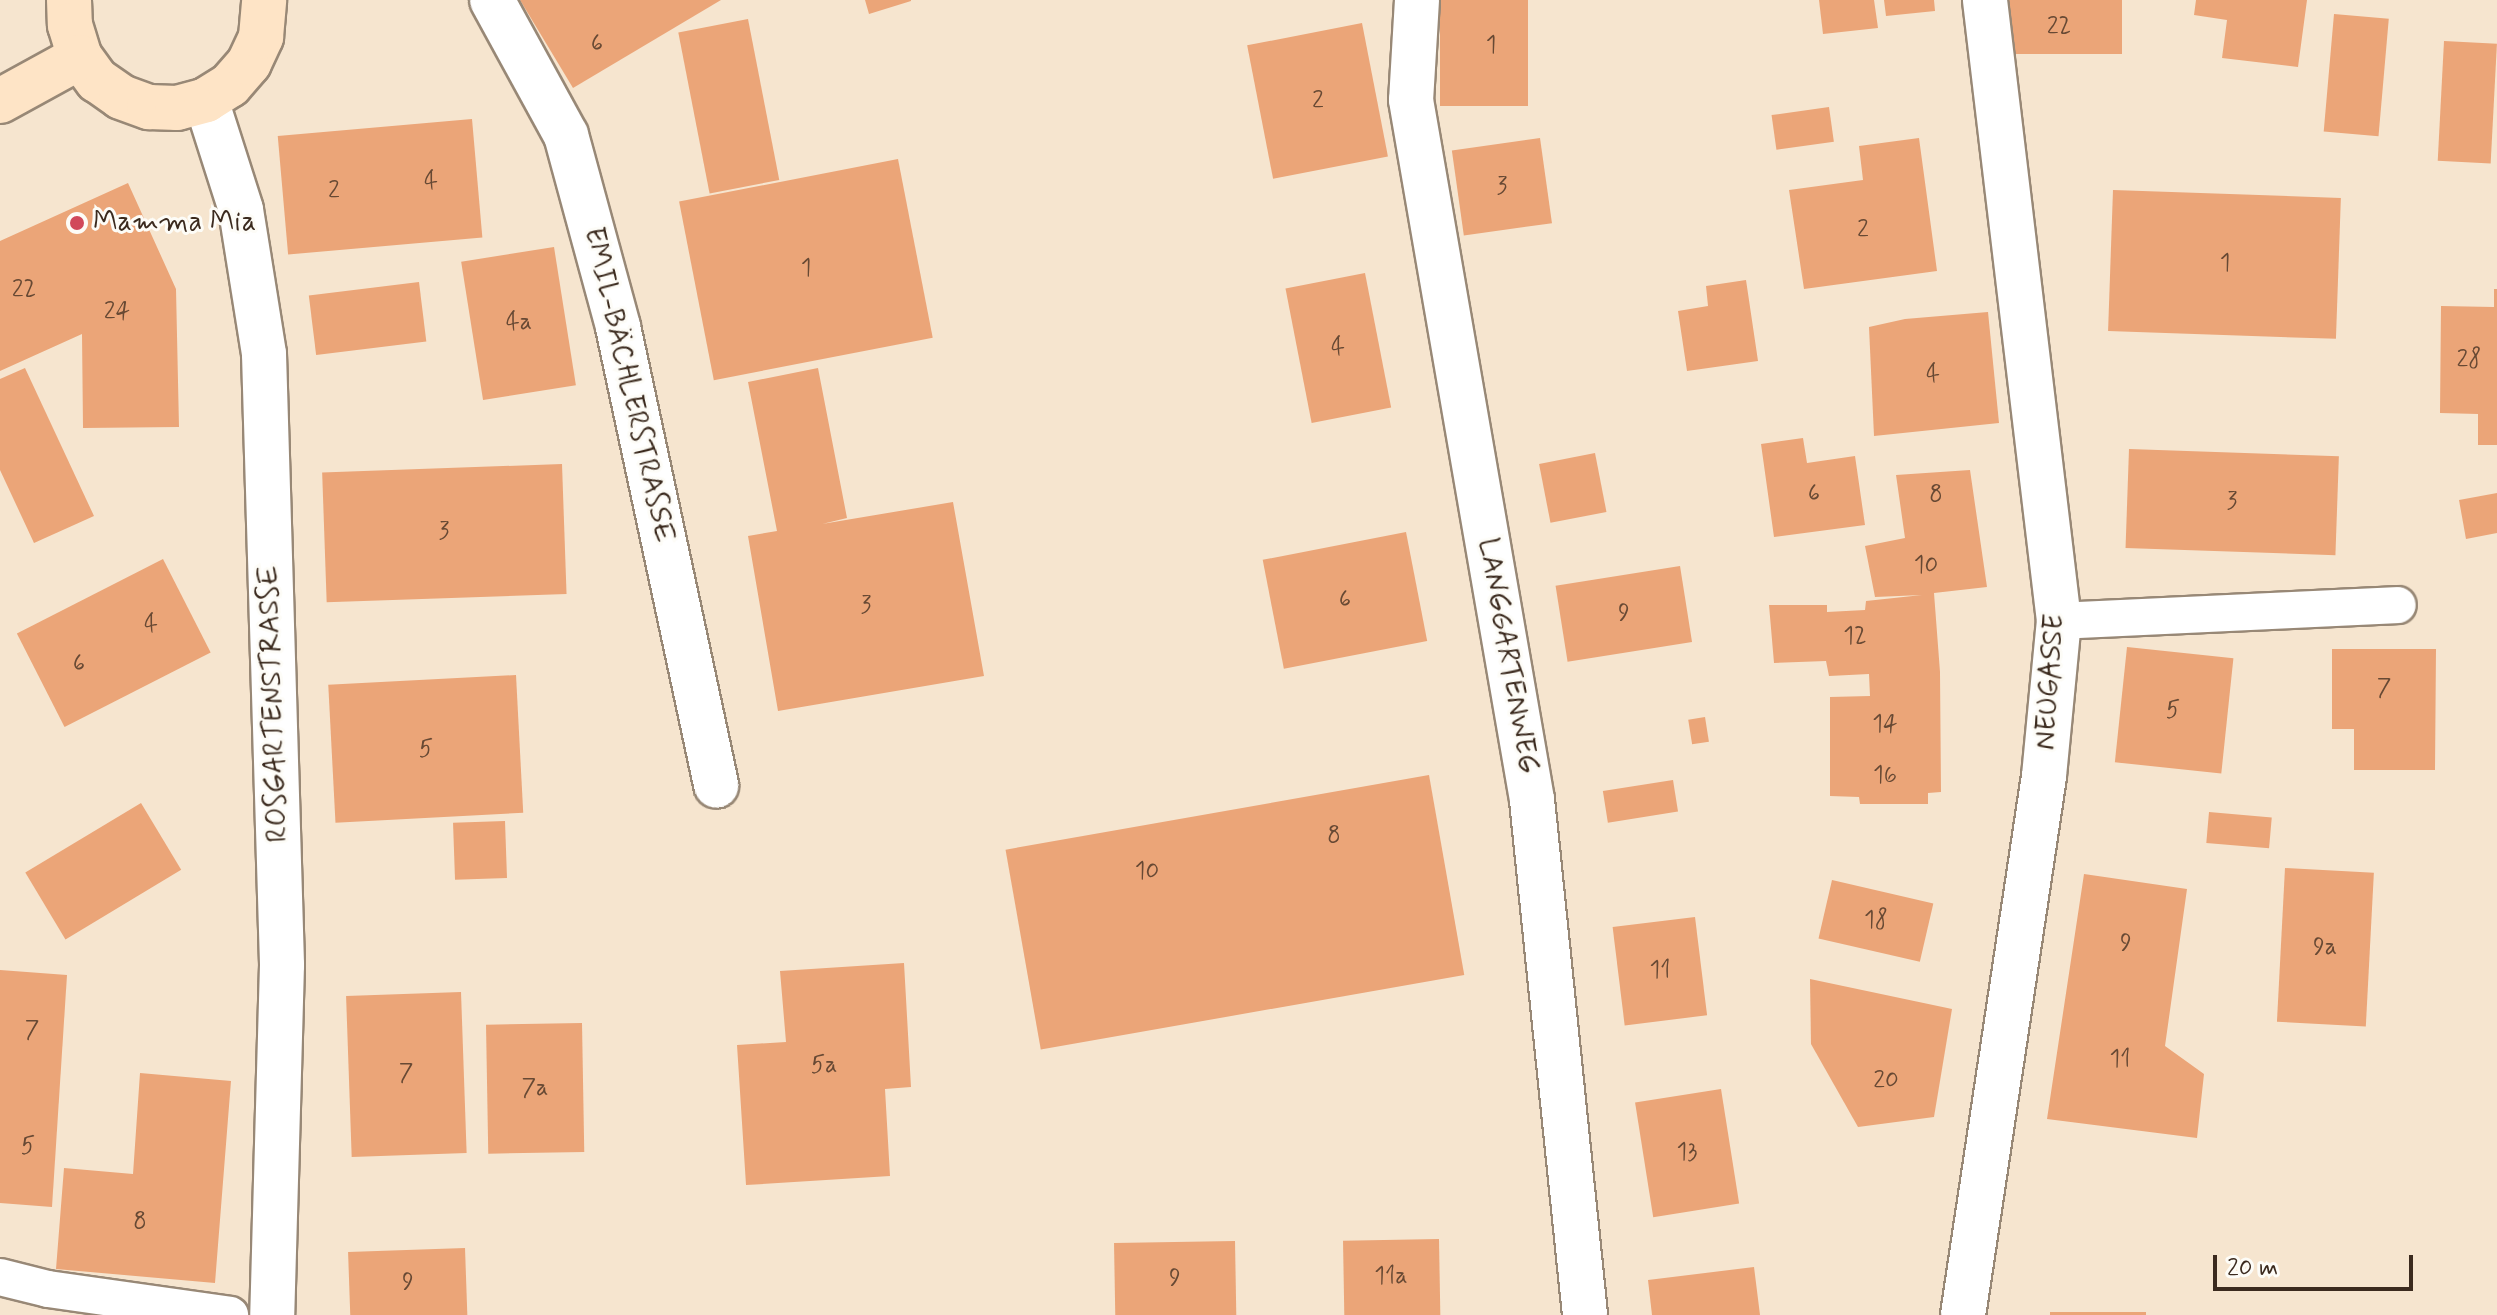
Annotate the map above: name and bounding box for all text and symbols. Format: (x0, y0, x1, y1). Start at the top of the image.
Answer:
house number: 22 (2047, 13, 2071, 41)
house number: 6 (591, 30, 603, 58)
house number: 1 (1486, 32, 1496, 60)
house number: 2 (1312, 87, 1324, 115)
house number: 4 (424, 168, 438, 196)
house number: 3 (1497, 173, 1507, 201)
house number: 2 (328, 177, 340, 205)
place label: Mamma Mia (93, 206, 254, 240)
marker: Mamma Mia (68, 214, 86, 232)
house number: 2 (1857, 216, 1869, 244)
street label: EMIL-BÄCHLERSTRASSE (575, 224, 681, 546)
house number: 1 (2220, 250, 2230, 278)
house number: 1 (801, 255, 811, 283)
house number: 22 (12, 276, 36, 304)
house number: 24 (104, 298, 130, 326)
house number: 4a (506, 309, 532, 337)
house number: 4 (1331, 334, 1345, 362)
house number: 28 (2457, 346, 2481, 374)
house number: 4 (1926, 361, 1940, 389)
house number: 6 (1808, 480, 1820, 508)
house number: 8 (1929, 481, 1943, 509)
house number: 3 (2227, 488, 2237, 516)
house number: 3 (439, 518, 449, 546)
street label: LANGGARTENWEG (1470, 536, 1544, 776)
house number: 10 (1914, 552, 1938, 580)
street label: ROSGARTENSTRASSE (252, 565, 296, 843)
house number: 6 (1339, 586, 1351, 614)
house number: 3 (861, 592, 871, 620)
house number: 9 (1618, 600, 1630, 628)
house number: 4 (144, 611, 158, 639)
street label: NEUGASSE (2029, 613, 2073, 751)
house number: 12 (1843, 623, 1867, 651)
house number: 6 (73, 650, 85, 678)
house number: 7 (2377, 675, 2391, 703)
house number: 5 (2166, 697, 2180, 725)
house number: 14 (1872, 711, 1898, 739)
house number: 5 (419, 736, 433, 764)
house number: 16 (1873, 762, 1897, 790)
house number: 8 (1327, 822, 1341, 850)
house number: 10 (1135, 858, 1159, 886)
house number: 18 (1864, 907, 1888, 935)
house number: 9 (2120, 930, 2132, 958)
house number: 9a (2313, 934, 2337, 962)
house number: 11 (1649, 957, 1671, 985)
house number: 7 (25, 1017, 39, 1045)
house number: 11 (2109, 1046, 2131, 1074)
house number: 5a (811, 1052, 837, 1080)
house number: 7 (399, 1060, 413, 1088)
house number: 20 (1873, 1067, 1899, 1095)
house number: 7a (522, 1075, 548, 1103)
house number: 5 (21, 1133, 35, 1161)
house number: 13 (1677, 1139, 1697, 1167)
house number: 8 (133, 1208, 147, 1236)
scale bar (2217, 1239, 2417, 1289)
text: 20 m (2227, 1253, 2278, 1284)
house number: 11a (1374, 1263, 1408, 1291)
house number: 9 (1169, 1265, 1181, 1293)
house number: 9 (402, 1269, 414, 1297)

